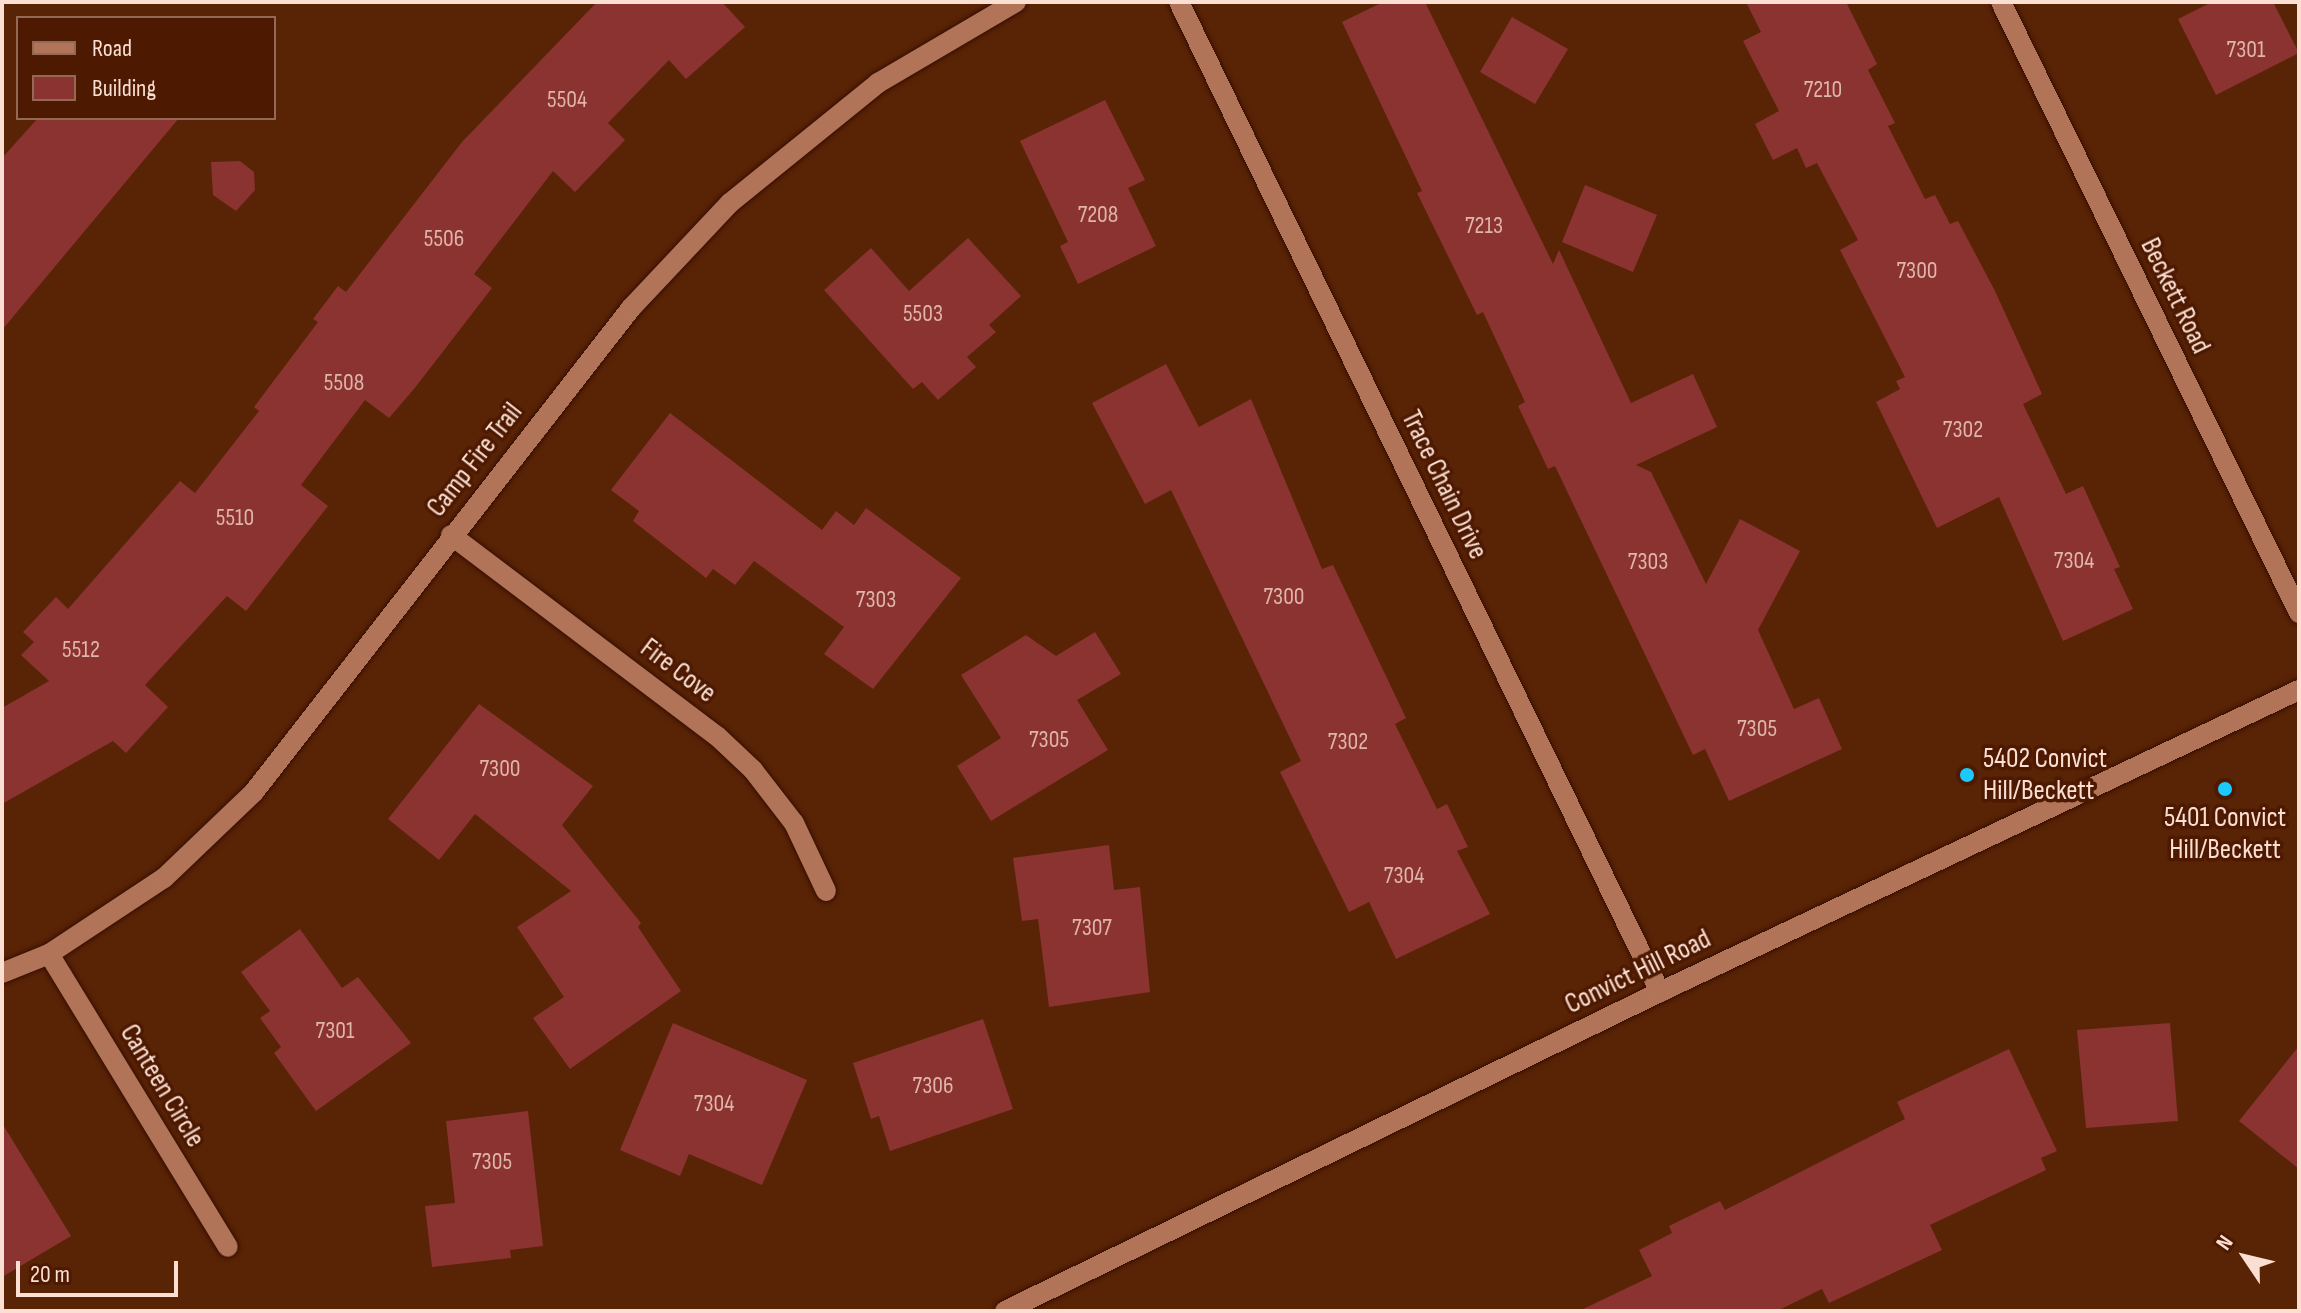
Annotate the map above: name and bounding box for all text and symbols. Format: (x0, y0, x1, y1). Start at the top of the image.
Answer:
legend (16, 16, 276, 120)
text: Road (92, 34, 132, 63)
house number: 7301 (2227, 36, 2265, 64)
text: Building (92, 74, 156, 103)
house number: 7210 (1804, 76, 1842, 104)
house number: 5504 (547, 86, 587, 114)
house number: 7208 (1078, 201, 1118, 229)
house number: 7213 (1465, 212, 1503, 240)
house number: 5506 (424, 225, 464, 253)
street label: Beckett Road (2133, 233, 2217, 359)
house number: 7300 (1896, 257, 1938, 285)
house number: 5503 (903, 300, 943, 328)
house number: 5508 (324, 369, 364, 397)
street label: Camp Fire Trail (420, 396, 530, 524)
street label: Trace Chain Drive (1394, 405, 1494, 565)
house number: 7302 (1943, 416, 1983, 444)
house number: 5510 (216, 504, 254, 532)
house number: 7304 (2054, 547, 2094, 575)
house number: 7303 (1628, 548, 1668, 576)
house number: 7300 (1263, 583, 1305, 611)
house number: 7303 (856, 586, 896, 614)
street label: Fire Cove (633, 632, 723, 710)
house number: 5512 (62, 636, 100, 664)
house number: 7305 (1737, 715, 1777, 743)
house number: 7305 (1029, 726, 1069, 754)
house number: 7302 (1328, 728, 1368, 756)
place label: 5402 Convict Hill/Beckett (1983, 742, 2107, 808)
house number: 7300 (479, 755, 521, 783)
marker: 5402 Convict Hill/Beckett (1958, 766, 1976, 784)
marker: 5401 Convict Hill/Beckett (2216, 780, 2234, 798)
place label: 5401 Convict Hill/Beckett (2164, 801, 2286, 867)
house number: 7304 (1384, 862, 1424, 890)
house number: 7307 (1072, 914, 1112, 942)
street label: Convict Hill Road (1560, 922, 1716, 1022)
house number: 7301 (316, 1017, 354, 1045)
street label: Canteen Circle (112, 1018, 212, 1154)
house number: 7306 (913, 1072, 953, 1100)
house number: 7304 (694, 1090, 734, 1118)
house number: 7305 (472, 1148, 512, 1176)
north arrow (2205, 1217, 2285, 1297)
text: N (2211, 1230, 2239, 1256)
scale bar (20, 1245, 182, 1295)
text: 20 m (30, 1260, 70, 1289)

